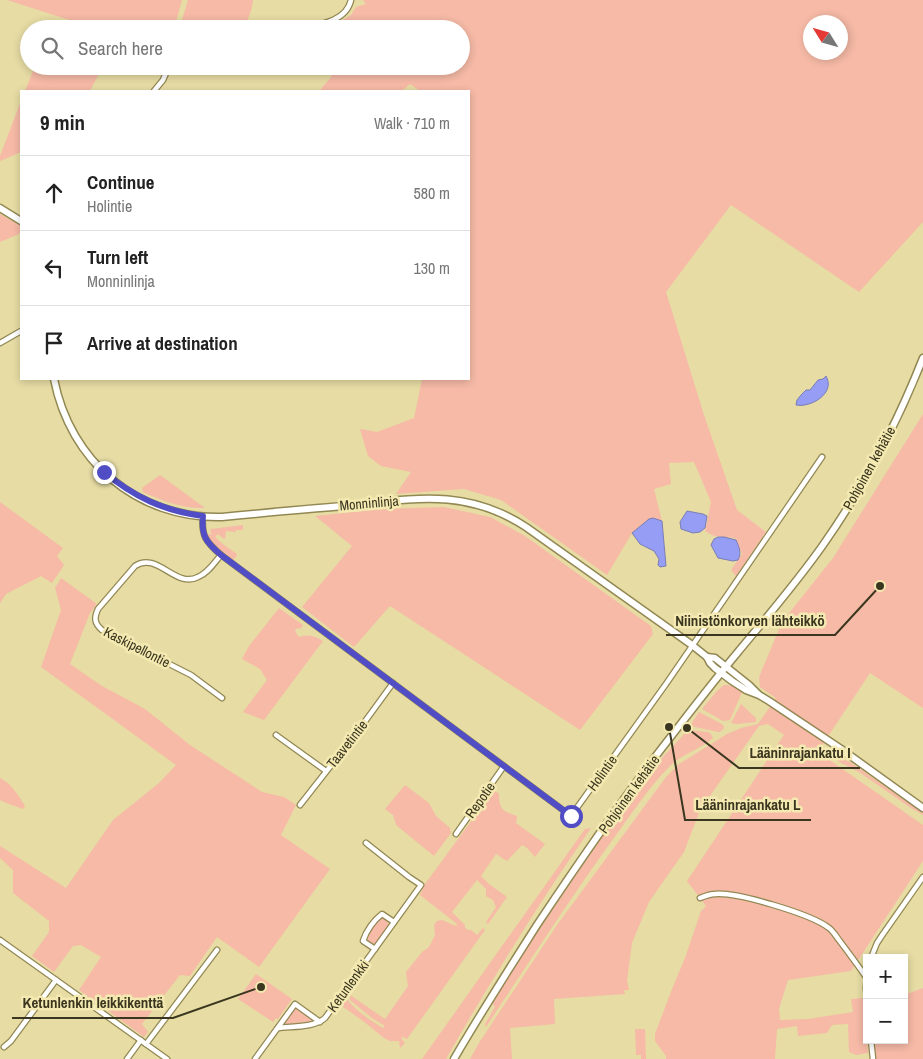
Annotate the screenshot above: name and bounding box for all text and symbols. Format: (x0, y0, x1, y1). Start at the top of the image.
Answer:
north arrow (803, 15, 848, 60)
search box (20, 20, 470, 75)
icon: search (38, 34, 66, 62)
text: Search here (78, 35, 163, 61)
text: 9 min (40, 108, 85, 137)
text: Walk · 710 m (374, 112, 450, 134)
text: Continue (87, 169, 155, 195)
icon: ahead (40, 179, 68, 207)
text: 580 m (414, 182, 450, 204)
text: Holintie (87, 195, 132, 217)
text: Turn left (87, 244, 148, 270)
icon: left (40, 254, 68, 282)
text: 130 m (414, 257, 450, 279)
text: Monninlinja (87, 270, 155, 292)
icon: arrive (40, 329, 68, 357)
text: Arrive at destination (87, 330, 238, 356)
street label: Pohjoinen kehätie (839, 423, 899, 513)
route end (93, 461, 116, 484)
street label: Monninlinja (339, 491, 400, 515)
callout: Niinistönkorven lähteikkö (666, 605, 835, 635)
text: Niinistönkorven lähteikkö (675, 610, 825, 631)
street label: Kaskipellontie (101, 623, 173, 671)
street label: Taavetintie (323, 716, 371, 772)
callout: Lääninrajankatu I (739, 738, 860, 768)
text: Lääninrajankatu I (749, 742, 851, 763)
street label: Pohjoinen kehätie (595, 751, 663, 837)
street label: Holintie (583, 752, 621, 794)
street label: Repotie (461, 778, 499, 822)
callout: Lääninrajankatu L (685, 790, 811, 820)
text: Lääninrajankatu L (695, 794, 801, 815)
route start (560, 805, 583, 828)
map controls (863, 954, 908, 1044)
button: + (863, 954, 908, 999)
street label: Ketunlenkki (323, 956, 373, 1016)
callout: Ketunlenkin leikkikenttä (12, 988, 173, 1018)
text: Ketunlenkin leikkikenttä (23, 992, 164, 1013)
button: − (863, 999, 908, 1044)

